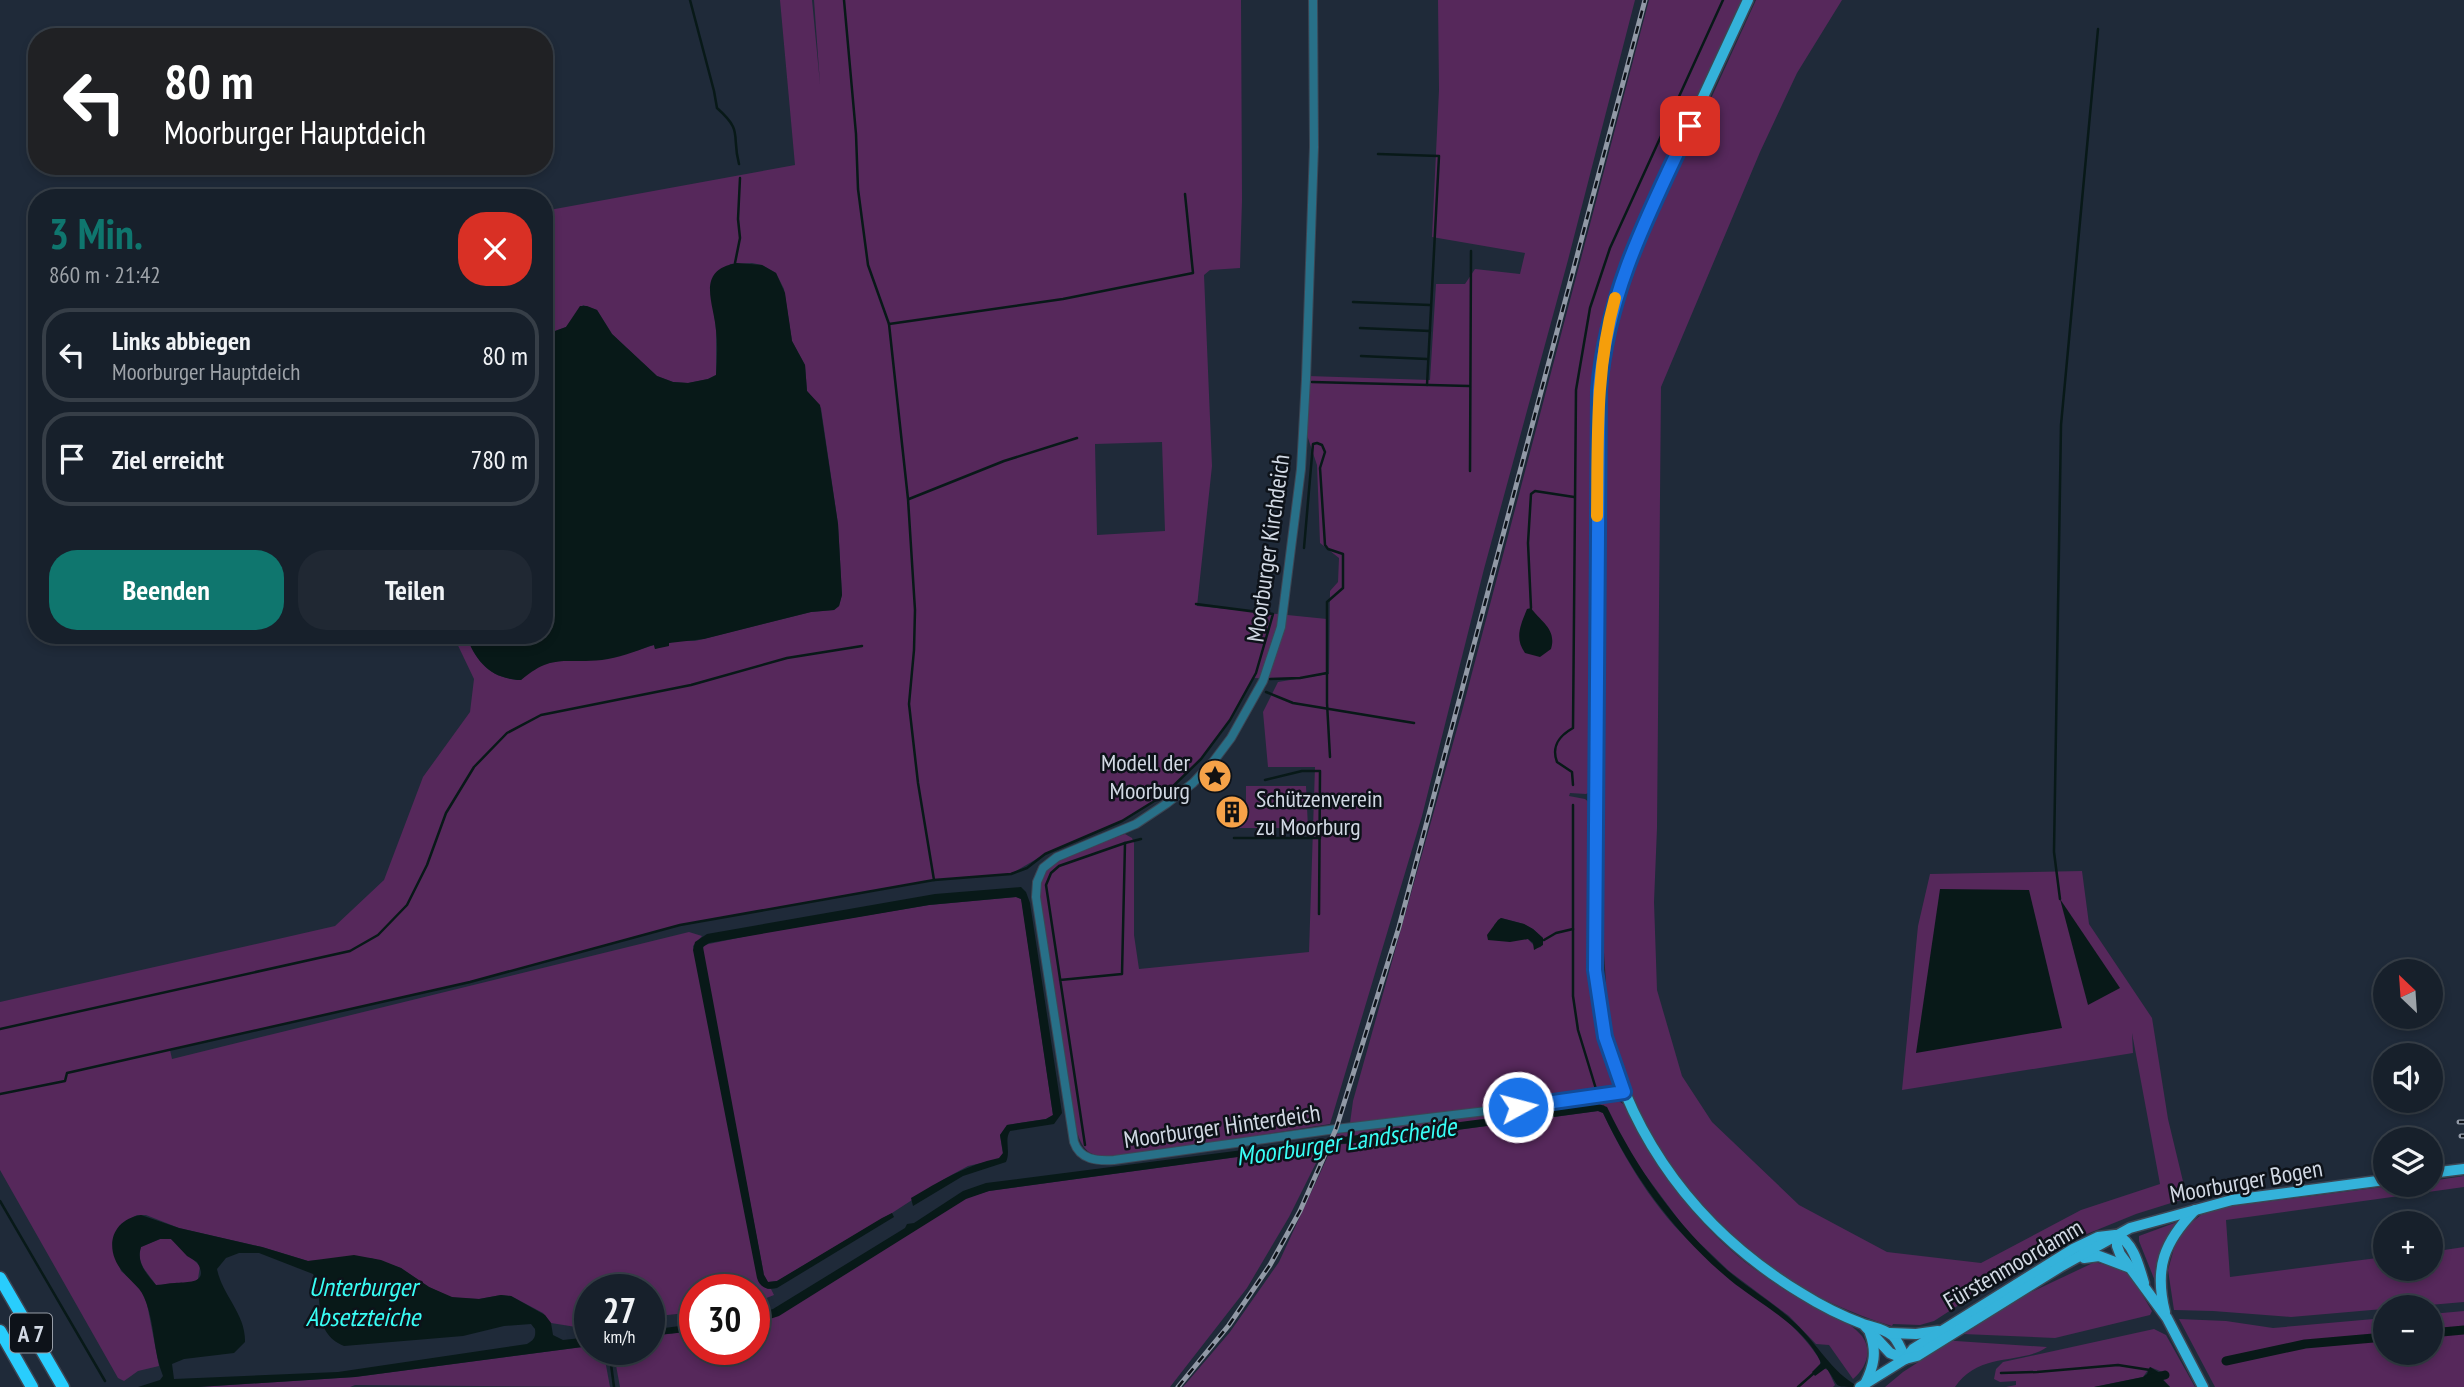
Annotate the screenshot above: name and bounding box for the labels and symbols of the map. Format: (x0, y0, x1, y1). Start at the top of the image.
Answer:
pin (1660, 96, 1720, 156)
street label: Moorburger Kirchdeich (1239, 452, 1297, 644)
place label: Modell der Moorburg (1101, 747, 1190, 806)
place icon: Modell der Moorburg (1196, 757, 1234, 795)
place label: Schützenverein zu Moorburg (1256, 783, 1383, 842)
building icon: Schützenverein zu Moorburg (1213, 793, 1251, 831)
north arrow (2373, 959, 2443, 1029)
position arrow (1481, 1070, 1555, 1144)
street label: Moorburger Hinterdeich (1122, 1097, 1322, 1155)
water label: Moorburger Landscheide (1234, 1109, 1460, 1173)
street label: Moorburger Bogen (2167, 1152, 2325, 1210)
street label: Fürstenmoordamm (1938, 1212, 2088, 1316)
water label: Unterburger Absetzteiche (306, 1270, 422, 1333)
speed limit sign: 30 (679, 1274, 770, 1365)
road number: A 7 (10, 1314, 52, 1352)

